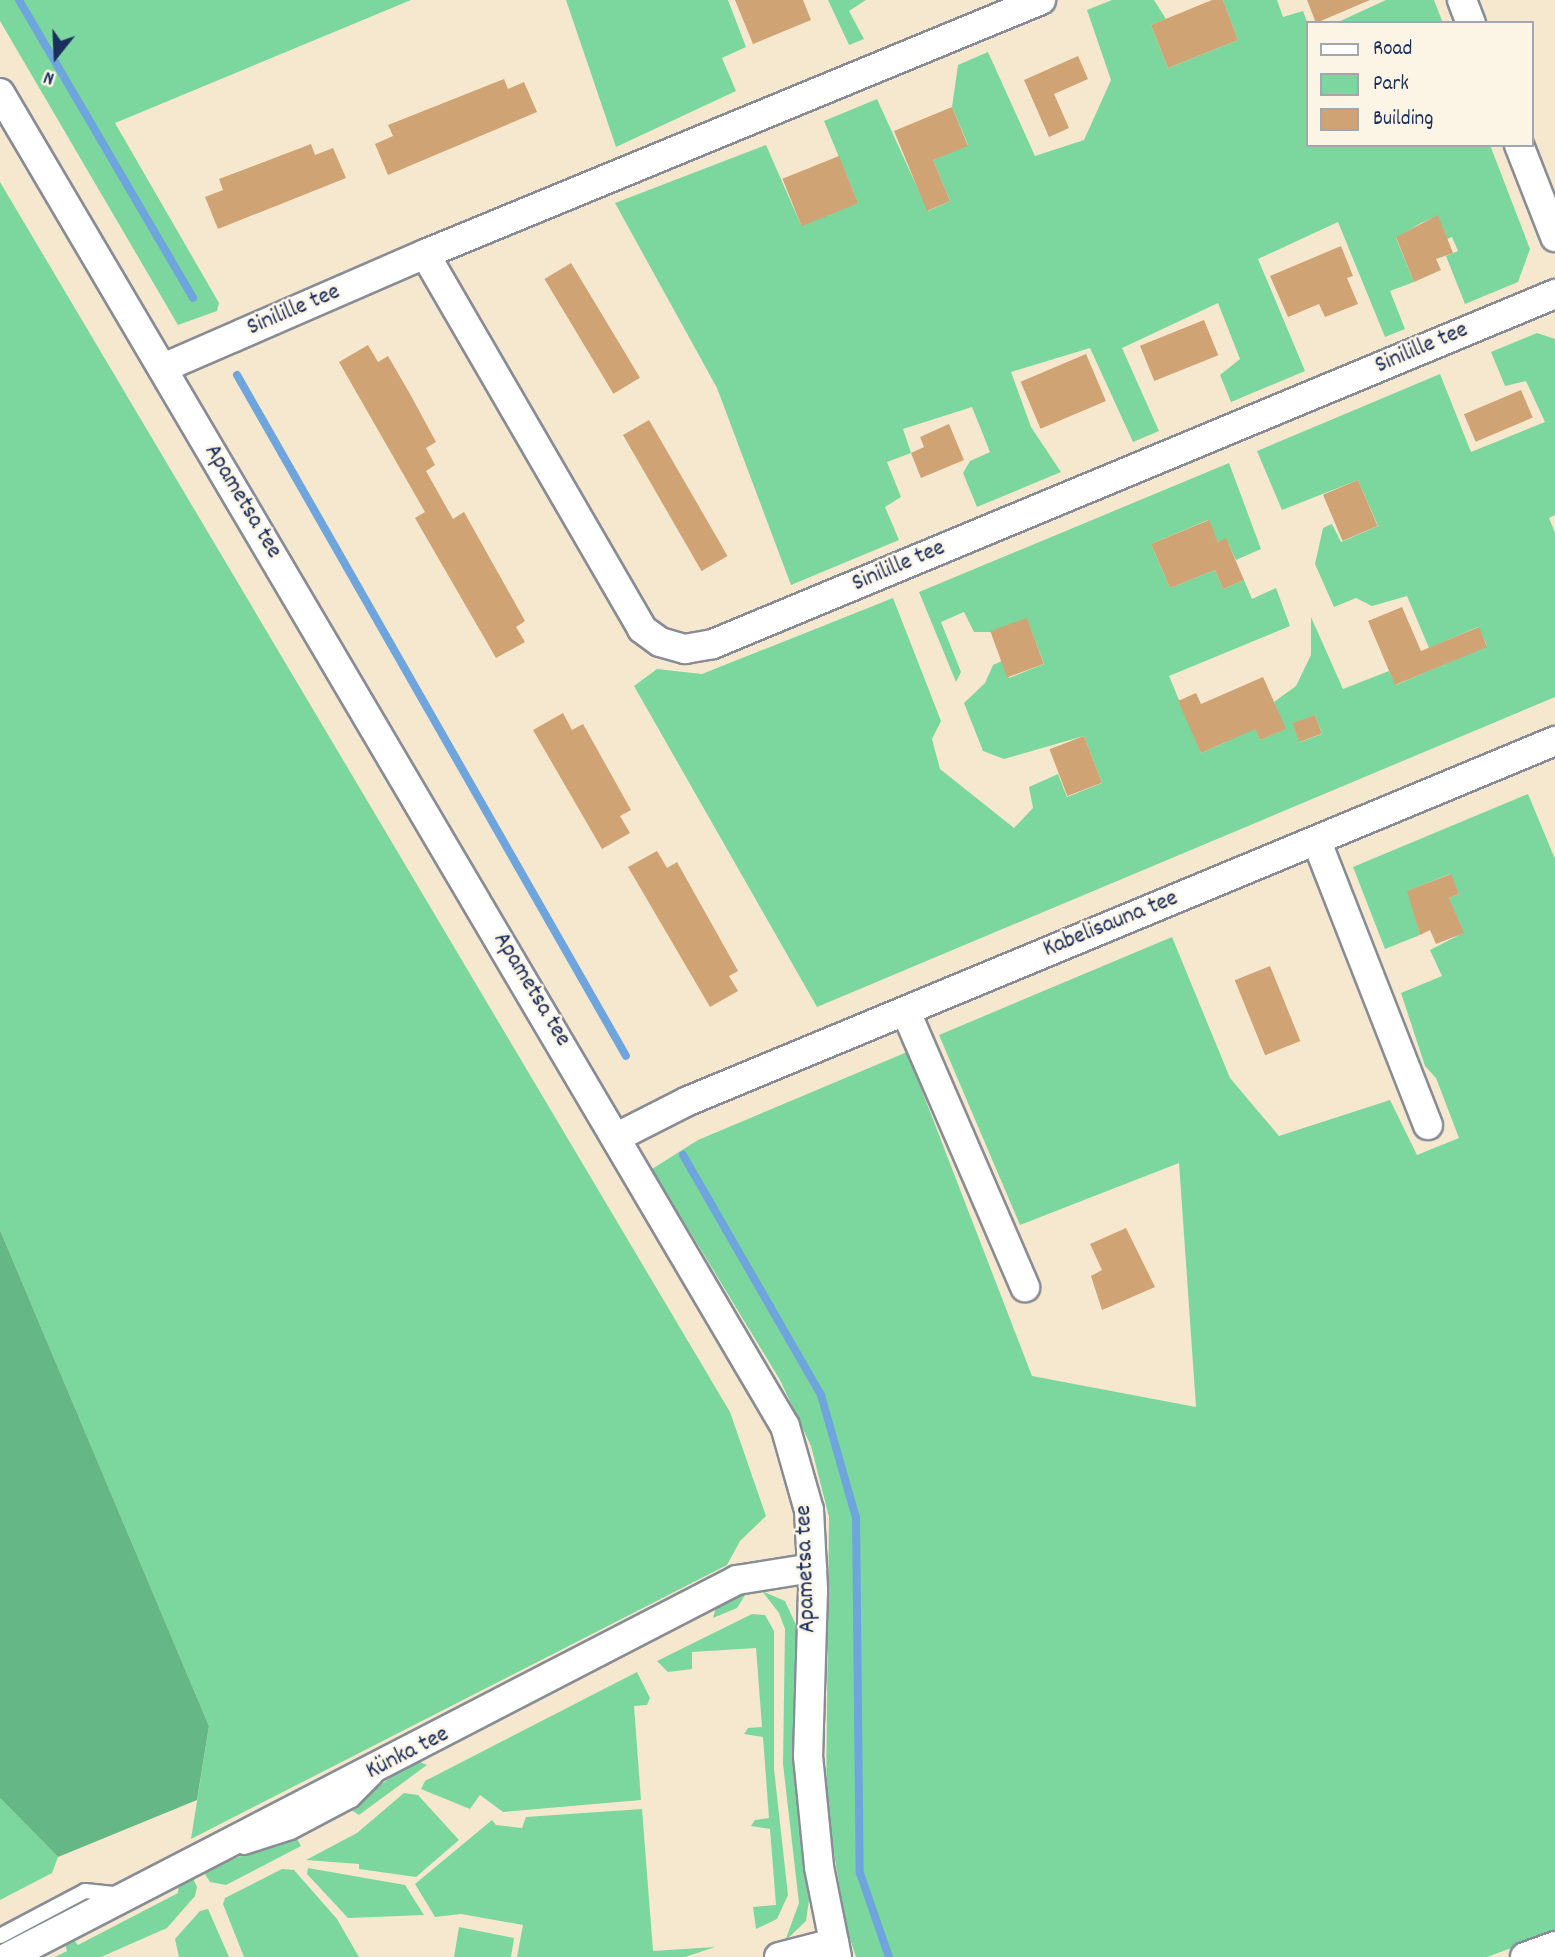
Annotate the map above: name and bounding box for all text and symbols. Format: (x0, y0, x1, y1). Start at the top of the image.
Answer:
north arrow (21, 21, 91, 91)
legend (1306, 21, 1534, 147)
text: Road (1373, 35, 1412, 65)
text: N (41, 62, 58, 91)
text: Park (1373, 70, 1409, 100)
text: Building (1373, 105, 1433, 135)
street label: Sinilille tee (243, 279, 345, 343)
street label: Sinilille tee (1371, 317, 1473, 381)
street label: Apametsa tee (197, 440, 287, 564)
street label: Sinilille tee (848, 535, 950, 599)
street label: Kabelisauna tee (1039, 885, 1183, 965)
street label: Apametsa tee (486, 928, 576, 1052)
street label: Apametsa tee (790, 1504, 824, 1634)
street label: Künka tee (362, 1721, 454, 1787)

